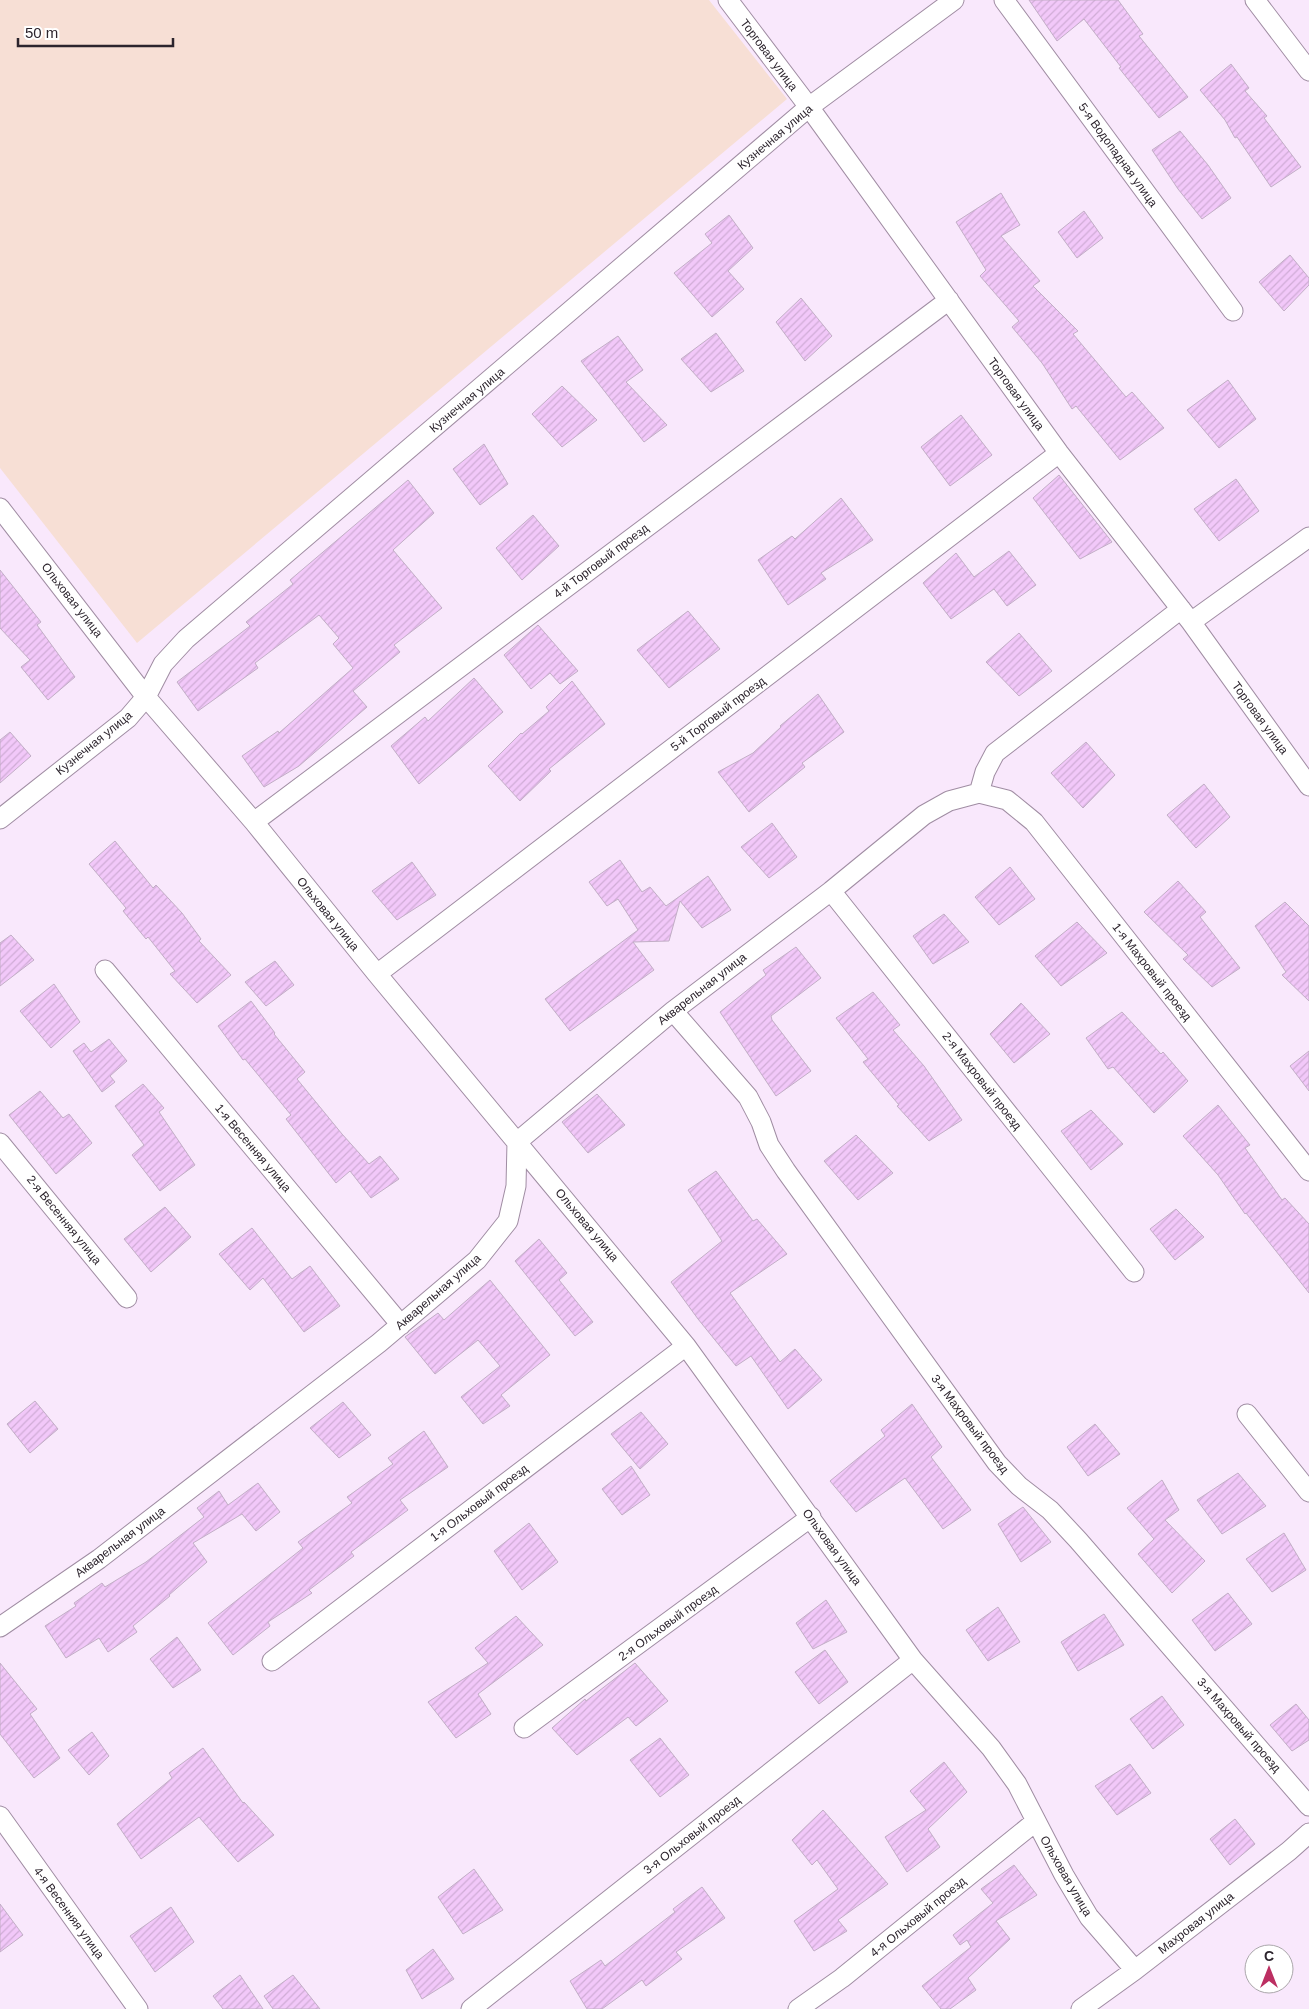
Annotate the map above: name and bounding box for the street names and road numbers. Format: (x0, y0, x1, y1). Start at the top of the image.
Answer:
street label: Торговая улица (737, 16, 801, 94)
street label: 5-я Водопадная улица (1076, 100, 1161, 210)
street label: Кузнечная улица (735, 101, 816, 173)
street label: Торговая улица (985, 355, 1047, 433)
street label: Кузнечная улица (427, 364, 508, 436)
street label: 4-й Торговый проезд (551, 521, 651, 601)
street label: Ольховая улица (39, 560, 106, 640)
street label: 5-й Торговый проезд (668, 674, 768, 754)
street label: Торговая улица (1229, 679, 1291, 757)
street label: Кузнечная улица (53, 708, 135, 778)
street label: Ольховая улица (294, 874, 362, 954)
street label: 1-я Махровый проезд (1109, 920, 1195, 1024)
street label: Акварельная улица (655, 950, 749, 1028)
street label: 2-я Махровый проезд (939, 1029, 1025, 1133)
street label: 1-я Весенняя улица (212, 1101, 294, 1195)
street label: 2-я Весенняя улица (24, 1173, 104, 1268)
street label: Ольховая улица (552, 1186, 622, 1264)
street label: Акварельная улица (392, 1251, 484, 1333)
street label: 3-я Махровый проезд (928, 1372, 1012, 1476)
street label: 1-я Ольховый проезд (427, 1462, 531, 1544)
street label: Акварельная улица (72, 1504, 168, 1580)
street label: Ольховая улица (800, 1506, 865, 1588)
street label: 2-я Ольховый проезд (616, 1582, 720, 1664)
street label: 3-я Махровый проезд (1194, 1675, 1284, 1775)
street label: 3-я Ольховый проезд (641, 1793, 743, 1877)
street label: Ольховая улица (1037, 1833, 1095, 1919)
street label: 4-я Весенняя улица (31, 1864, 107, 1962)
street label: 4-я Ольховый проезд (867, 1874, 969, 1960)
street label: Махровая улица (1155, 1889, 1237, 1957)

